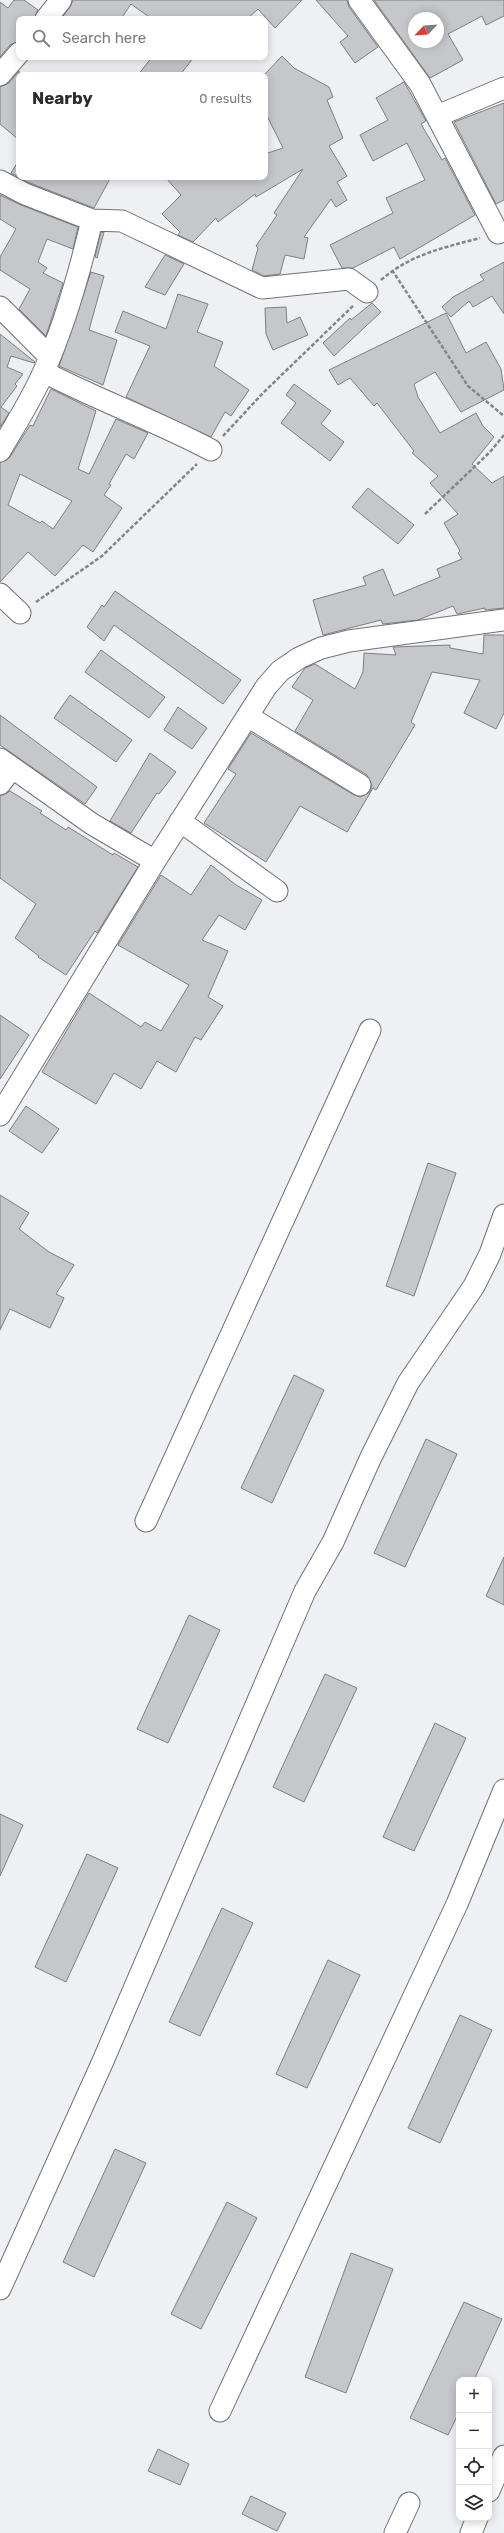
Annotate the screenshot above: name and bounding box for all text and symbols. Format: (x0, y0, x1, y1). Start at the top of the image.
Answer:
north arrow (408, 12, 444, 48)
search box (16, 16, 268, 60)
icon: search (30, 27, 52, 49)
text: Search here (62, 29, 146, 47)
text: Nearby (32, 88, 93, 108)
text: 0 results (199, 91, 252, 106)
map controls (456, 2377, 492, 2521)
button: + (456, 2377, 492, 2413)
button: − (456, 2413, 492, 2449)
button: locate (456, 2449, 492, 2485)
button: layers (456, 2485, 492, 2521)

